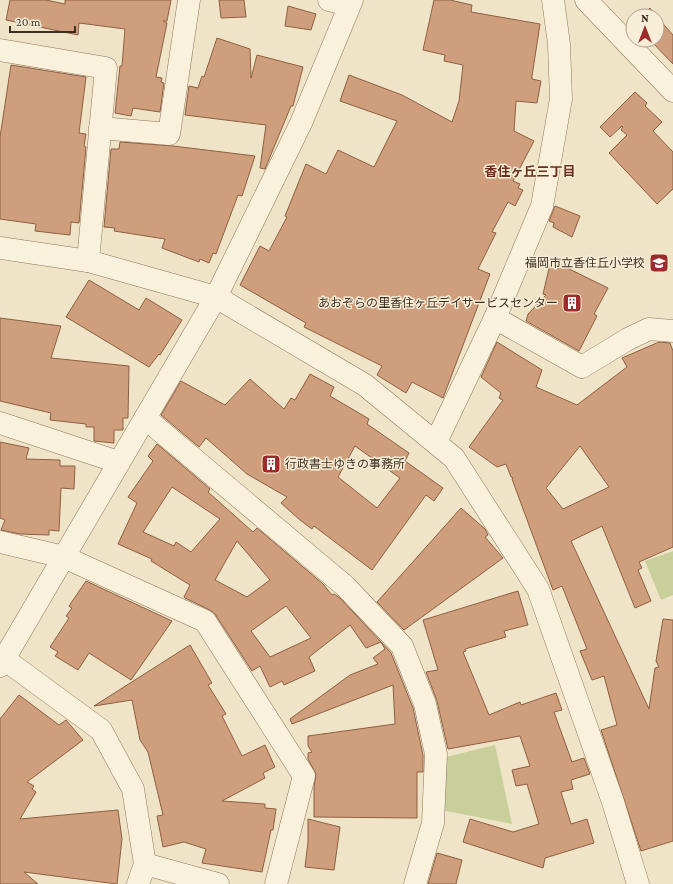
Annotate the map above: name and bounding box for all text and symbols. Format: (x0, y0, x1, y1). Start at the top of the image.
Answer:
scale bar (10, 8, 75, 34)
north arrow (625, 8, 665, 48)
text: N (641, 12, 649, 24)
text: 20 m (16, 15, 41, 29)
district label: 香住ヶ丘三丁目 (484, 164, 576, 179)
school or university icon: 福岡市立香住丘小学校 (648, 252, 670, 274)
place label: 福岡市立香住丘小学校 (525, 256, 645, 270)
building icon: あおぞらの里香住ヶ丘デイサービスセンター (561, 292, 583, 314)
place label: あおぞらの里香住ヶ丘デイサービスセンター (318, 296, 558, 310)
building icon: 行政書士ゆきの事務所 (260, 453, 282, 475)
place label: 行政書士ゆきの事務所 (285, 457, 405, 471)

